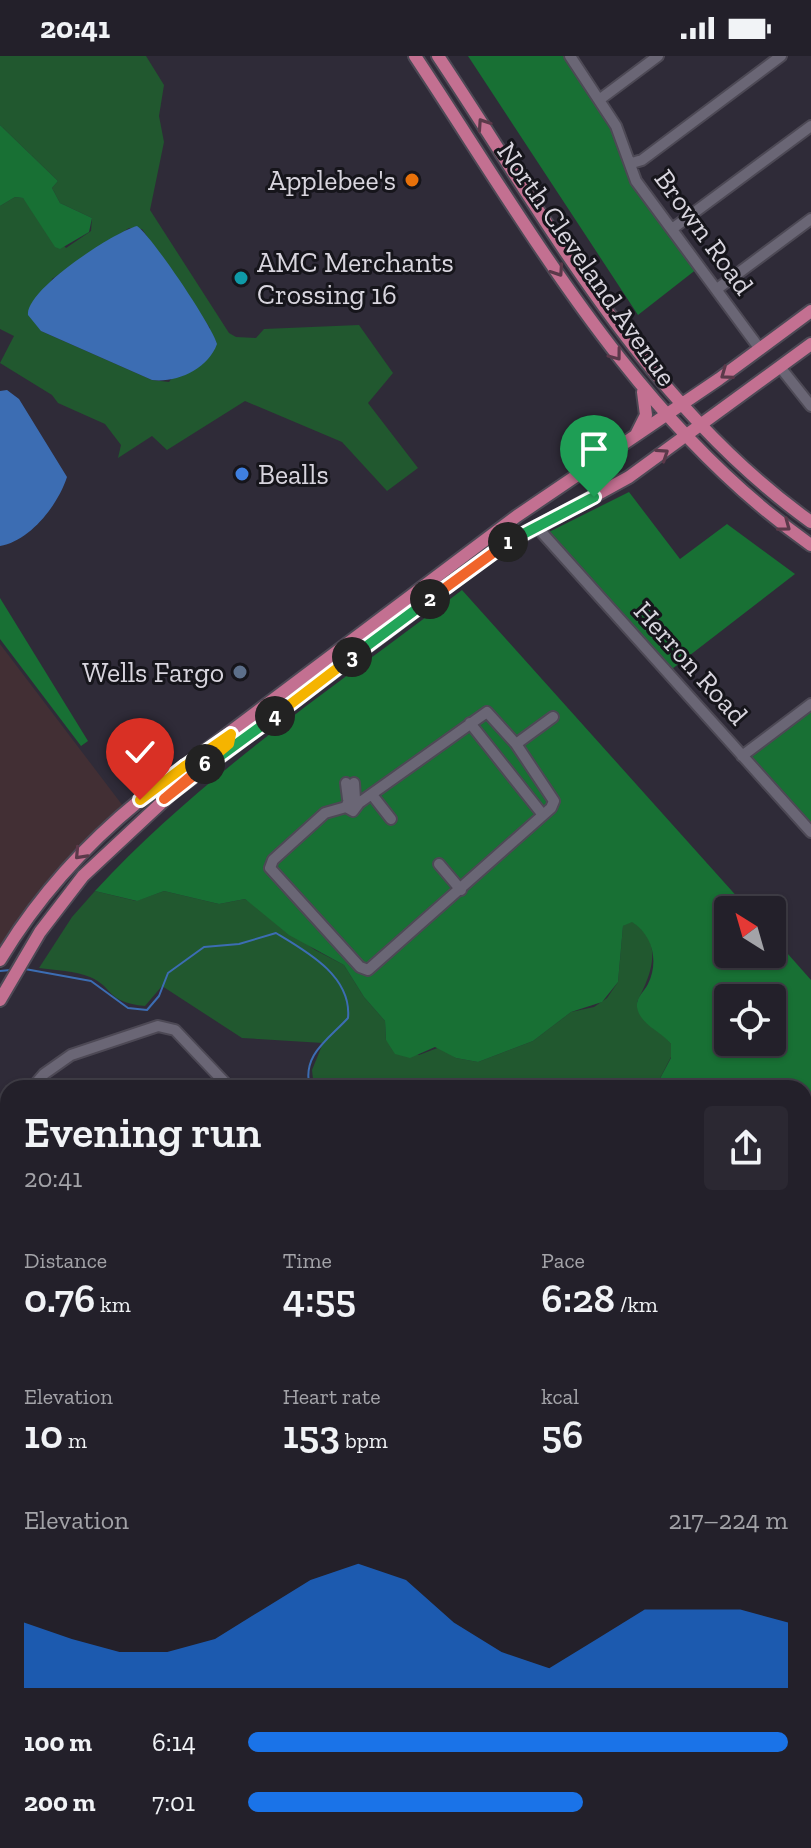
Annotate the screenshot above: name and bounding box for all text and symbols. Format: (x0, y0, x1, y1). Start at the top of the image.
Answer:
text: 20:41 (40, 10, 110, 46)
one-way arrow (478, 119, 493, 133)
street label: North Cleveland Avenue (490, 136, 684, 392)
street label: Brown Road (648, 163, 760, 301)
place label: Applebee's (268, 164, 396, 197)
marker: Applebee's (403, 171, 421, 189)
place label: AMC Merchants Crossing 16 (257, 246, 454, 311)
one-way arrow (548, 263, 563, 277)
marker: AMC Merchants Crossing 16 (232, 269, 250, 287)
one-way arrow (606, 346, 620, 361)
one-way arrow (720, 364, 734, 379)
pin (560, 415, 628, 497)
icon: arrive (572, 427, 616, 471)
one-way arrow (655, 449, 669, 464)
place label: Bealls (258, 458, 329, 491)
marker: Bealls (233, 465, 251, 483)
one-way arrow (776, 517, 791, 531)
pin: 1 (488, 522, 528, 562)
text: 1 (504, 528, 512, 555)
pin: 2 (410, 579, 450, 619)
text: 2 (424, 585, 436, 612)
street label: Herron Road (627, 595, 755, 731)
pin: 3 (332, 637, 372, 677)
text: 3 (346, 643, 358, 670)
place label: Wells Fargo (82, 656, 224, 689)
marker: Wells Fargo (231, 663, 249, 681)
pin: 4 (255, 696, 295, 736)
text: 4 (269, 702, 281, 729)
pin (106, 718, 174, 800)
icon: check (118, 730, 162, 774)
pin: 6 (185, 744, 225, 784)
text: 6 (199, 750, 211, 777)
one-way arrow (75, 845, 90, 859)
north arrow (714, 896, 786, 968)
map controls (714, 896, 786, 1056)
button: locate (714, 984, 786, 1056)
text: Evening run (24, 1105, 261, 1158)
button: share (704, 1106, 788, 1190)
text: 20:41 (24, 1162, 82, 1194)
text: Distance (24, 1247, 107, 1274)
text: Time (283, 1247, 332, 1274)
text: Pace (541, 1247, 585, 1274)
text: 0.76 (24, 1274, 95, 1322)
text: 4:55 (283, 1274, 356, 1322)
text: 6:28 (541, 1274, 615, 1322)
text: km (95, 1291, 131, 1318)
text: /km (615, 1291, 658, 1318)
text: Elevation (24, 1383, 113, 1410)
text: Heart rate (283, 1383, 381, 1410)
text: kcal (541, 1383, 579, 1410)
text: 10 (24, 1410, 63, 1458)
text: 153 (283, 1410, 340, 1458)
text: 56 (541, 1410, 583, 1458)
text: m (63, 1427, 87, 1454)
text: bpm (340, 1427, 388, 1454)
text: Elevation (24, 1504, 129, 1536)
text: 217–224 m (668, 1504, 788, 1536)
text: 100 m (24, 1726, 92, 1758)
text: 6:14 (152, 1726, 196, 1758)
text: 200 m (24, 1786, 96, 1818)
text: 7:01 (152, 1786, 195, 1818)

